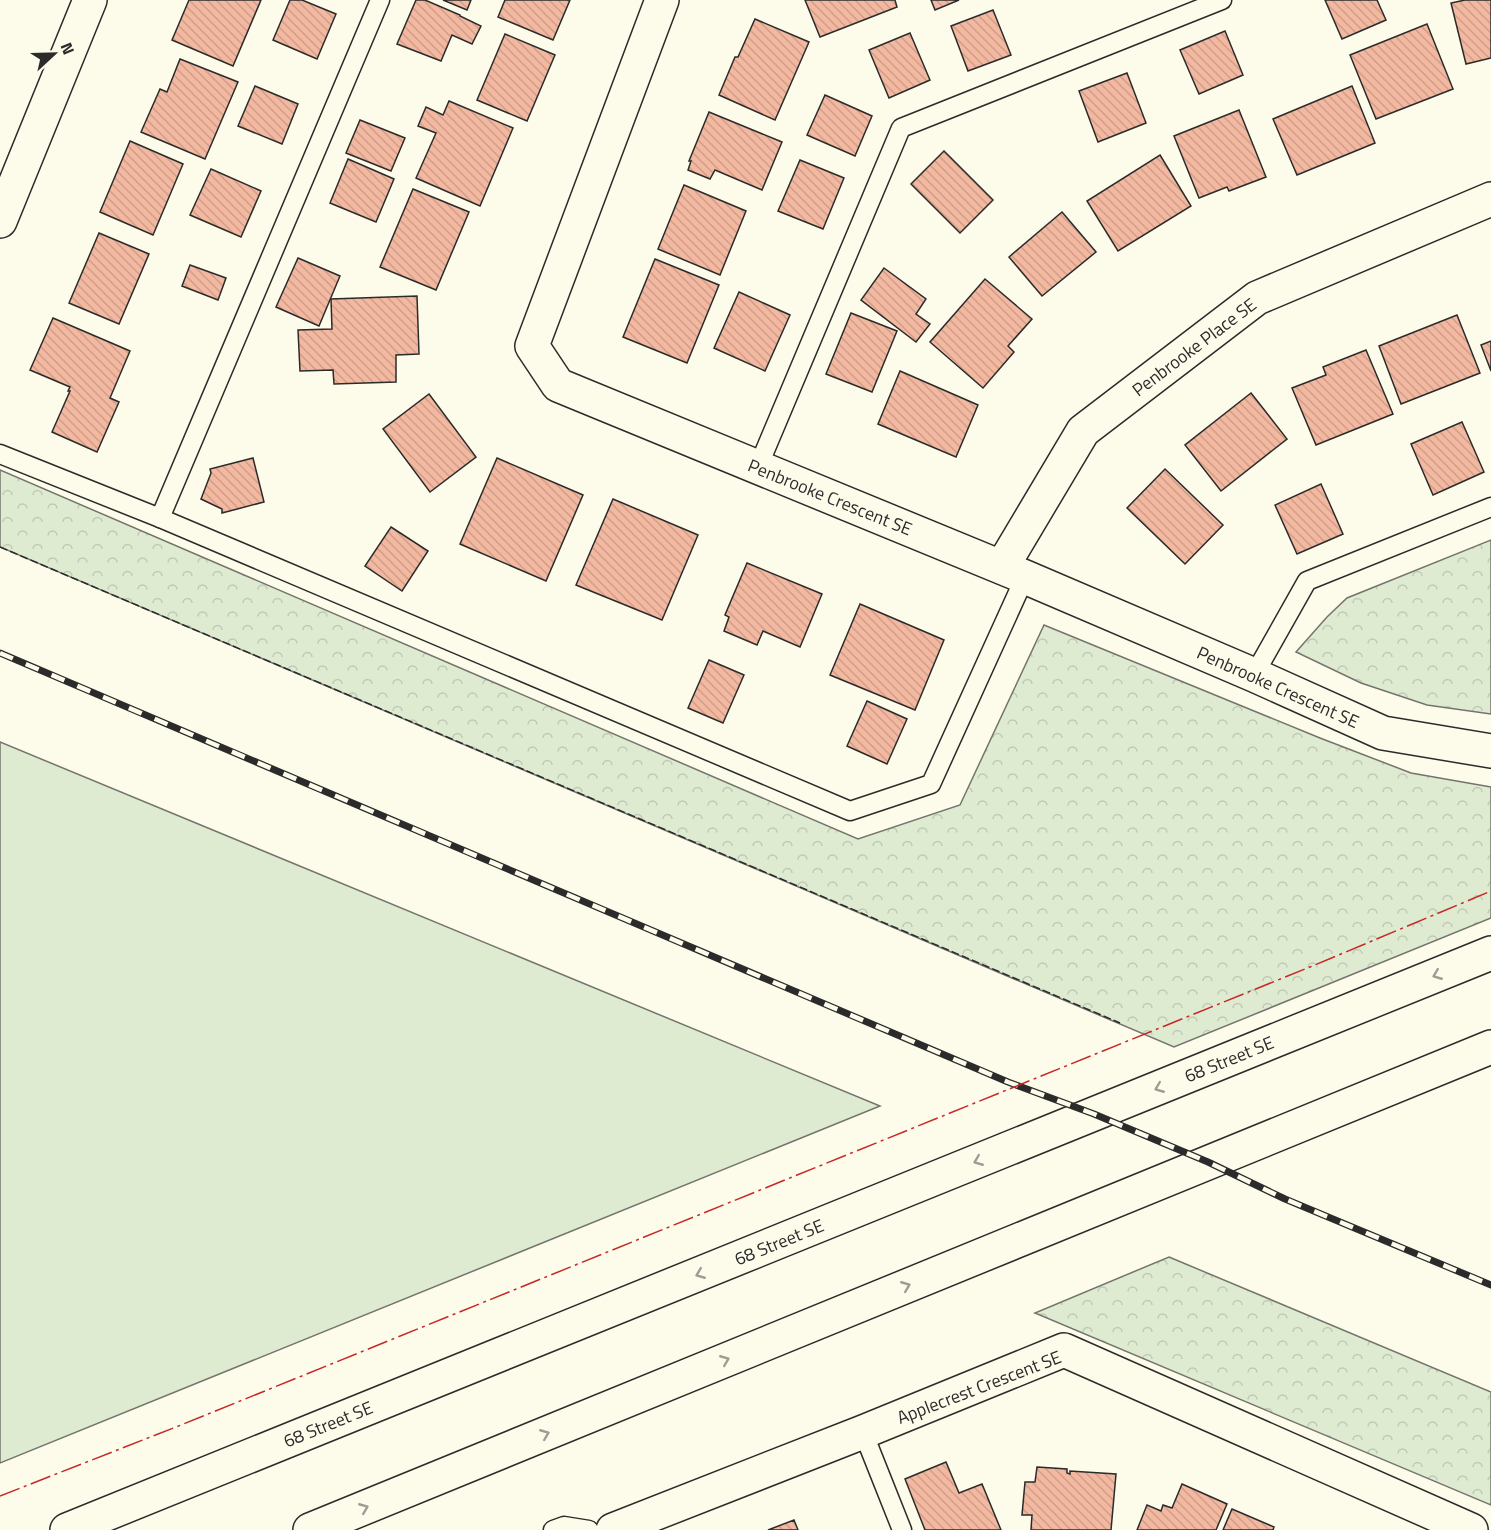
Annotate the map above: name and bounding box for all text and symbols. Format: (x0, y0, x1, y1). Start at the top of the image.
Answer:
north arrow (24, 24, 84, 84)
text: N (55, 39, 81, 58)
street label: Penbrooke Place SE (1126, 291, 1262, 403)
street label: Penbrooke Crescent SE (744, 452, 916, 542)
street label: Penbrooke Crescent SE (1193, 639, 1363, 735)
one-way arrow (1432, 968, 1443, 980)
street label: 68 Street SE (1180, 1029, 1278, 1089)
one-way arrow (1154, 1081, 1165, 1093)
one-way arrow (973, 1154, 984, 1166)
street label: 68 Street SE (730, 1212, 828, 1272)
one-way arrow (695, 1266, 706, 1279)
one-way arrow (900, 1281, 911, 1293)
street label: Applecrest Crescent SE (893, 1343, 1065, 1431)
one-way arrow (719, 1355, 730, 1367)
street label: 68 Street SE (279, 1394, 377, 1454)
one-way arrow (539, 1429, 550, 1441)
one-way arrow (358, 1503, 369, 1515)

